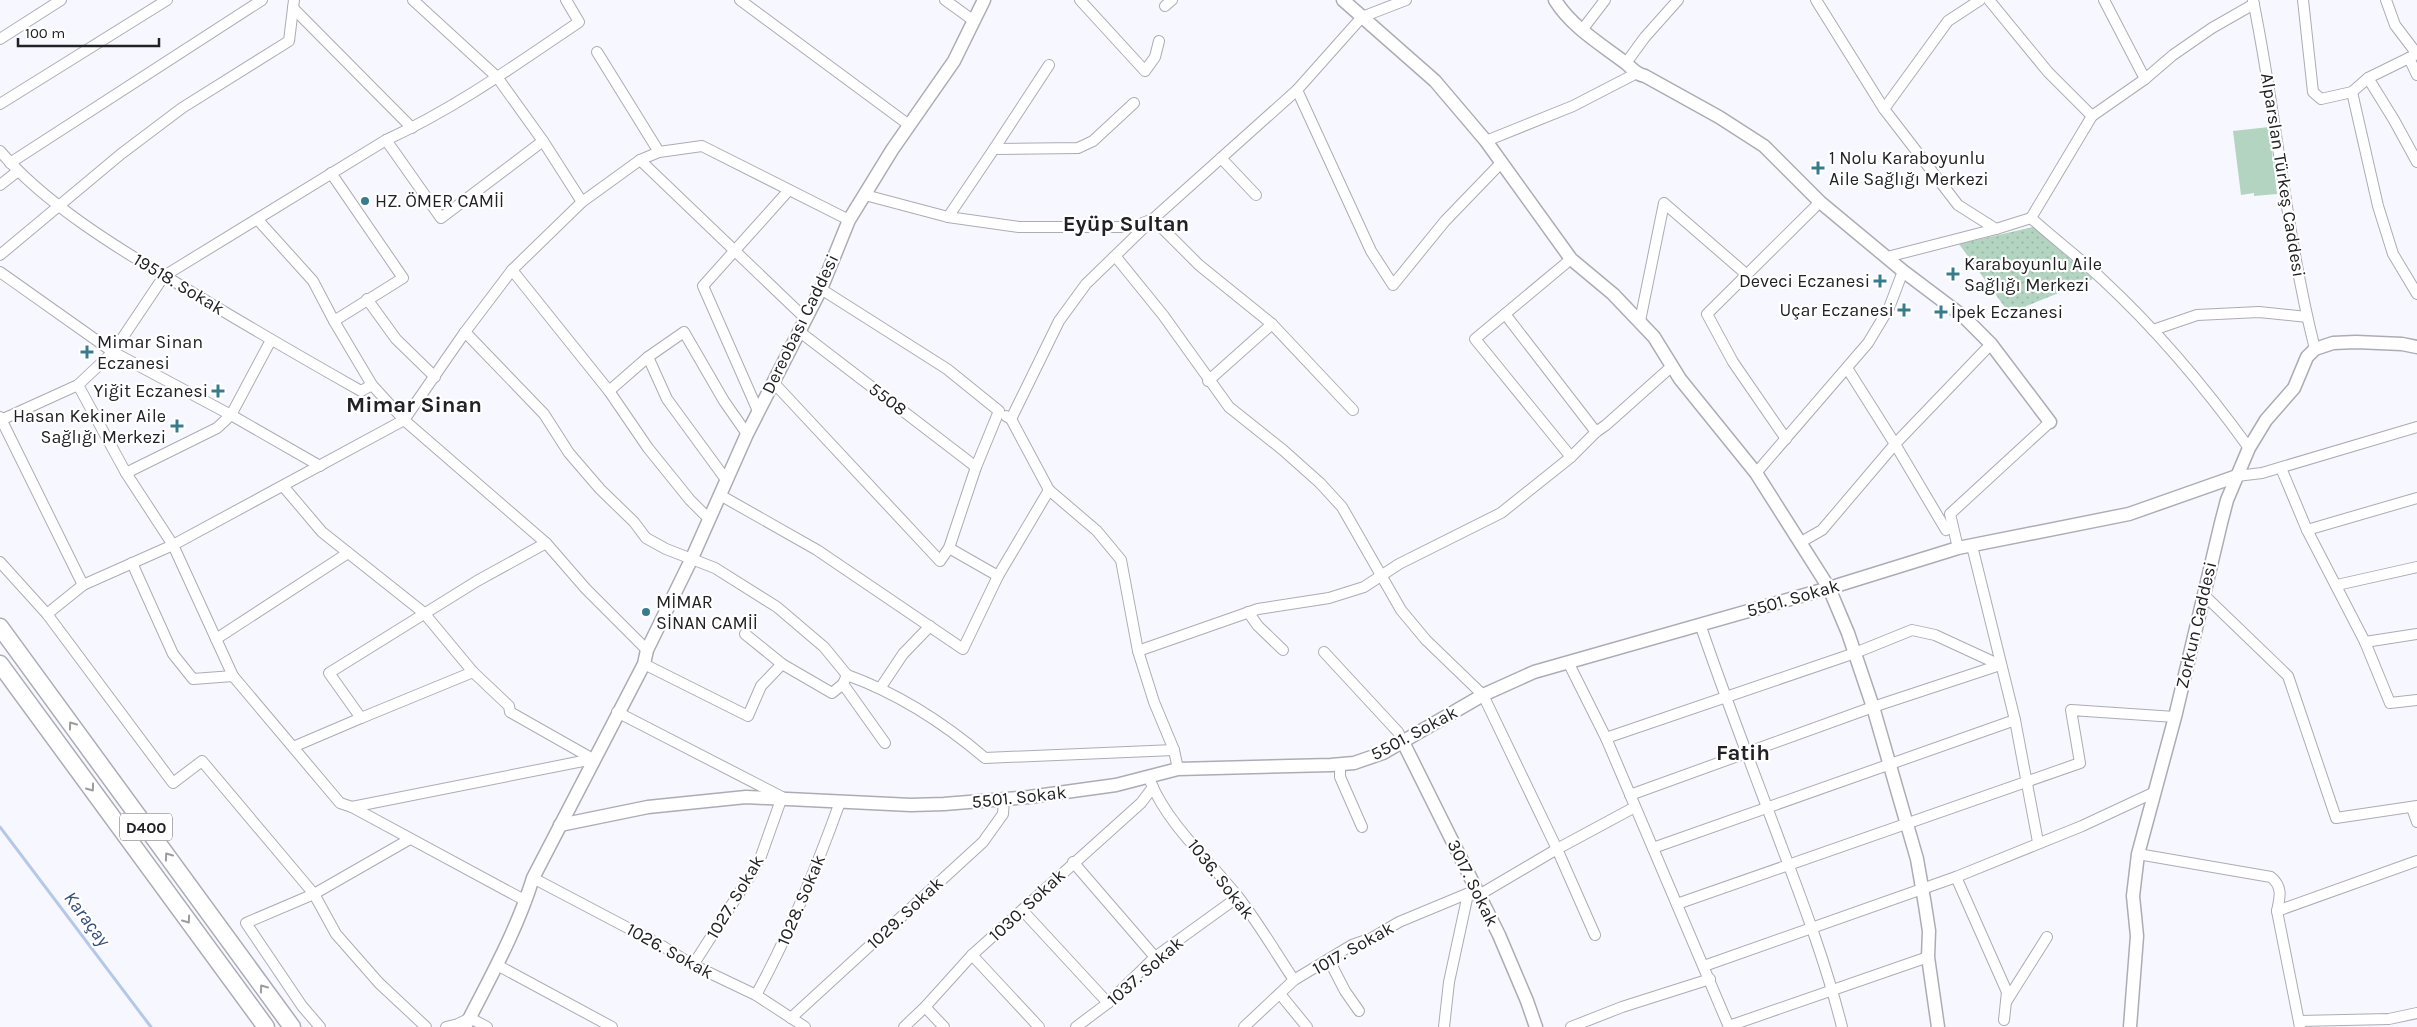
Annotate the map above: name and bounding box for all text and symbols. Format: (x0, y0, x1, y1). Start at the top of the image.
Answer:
scale bar (18, 15, 159, 47)
text: 100 m (25, 24, 65, 42)
street label: Alparslan Türkeş Caddesi (2256, 71, 2310, 279)
place label: 1 Nolu Karaboyunlu Aile Sağlığı Merkezi (1829, 147, 1989, 190)
marker: 1 Nolu Karaboyunlu Aile Sağlığı Merkezi (1811, 161, 1825, 175)
place label: HZ. ÖMER CAMİİ (375, 190, 504, 212)
marker: HZ. ÖMER CAMİİ (359, 195, 371, 207)
district label: Eyüp Sultan (1063, 211, 1189, 237)
street label: 19518. Sokak (130, 248, 228, 320)
street label: Dereobası Caddesi (757, 251, 843, 397)
place label: Karaboyunlu Aile Sağlığı Merkezi (1964, 253, 2102, 296)
marker: Karaboyunlu Aile Sağlığı Merkezi (1946, 267, 1960, 281)
place label: Deveci Eczanesi (1739, 270, 1870, 292)
marker: Deveci Eczanesi (1874, 275, 1886, 287)
place label: Uçar Eczanesi (1779, 299, 1894, 321)
place label: İpek Eczanesi (1951, 301, 2063, 323)
marker: Uçar Eczanesi (1898, 304, 1910, 316)
marker: İpek Eczanesi (1935, 306, 1947, 318)
place label: Mimar Sinan Eczanesi (97, 331, 203, 374)
marker: Mimar Sinan Eczanesi (81, 346, 93, 358)
street label: 5508 (865, 378, 911, 420)
place label: Yiğit Eczanesi (93, 380, 208, 402)
marker: Yiğit Eczanesi (212, 385, 224, 397)
district label: Mimar Sinan (346, 392, 482, 418)
place label: Hasan Kekiner Aile Sağlığı Merkezi (13, 405, 166, 448)
marker: Hasan Kekiner Aile Sağlığı Merkezi (170, 419, 184, 433)
street label: Zorkun Caddesi (2171, 559, 2221, 691)
street label: 5501. Sokak (1744, 574, 1842, 622)
place label: MİMAR SİNAN CAMİİ (656, 591, 758, 634)
marker: MİMAR SİNAN CAMİİ (640, 606, 652, 618)
street label: 5501. Sokak (1367, 701, 1461, 765)
one-way arrow (69, 721, 78, 731)
district label: Fatih (1716, 740, 1770, 766)
street label: 5501. Sokak (970, 781, 1068, 813)
one-way arrow (85, 782, 94, 792)
road number: D400 (120, 814, 172, 840)
street label: 1036. Sokak (1183, 834, 1259, 924)
street label: 3017. Sokak (1442, 836, 1504, 930)
street label: 1027. Sokak (701, 851, 769, 943)
street label: 1028. Sokak (772, 851, 830, 949)
one-way arrow (165, 852, 174, 862)
street label: 1030. Sokak (984, 864, 1070, 946)
street label: 1029. Sokak (862, 872, 948, 954)
water label: Karaçay (59, 887, 115, 951)
one-way arrow (181, 914, 190, 923)
street label: 1017. Sokak (1309, 917, 1397, 979)
street label: 1026. Sokak (623, 918, 717, 984)
street label: 1037. Sokak (1102, 932, 1188, 1010)
one-way arrow (261, 985, 269, 994)

